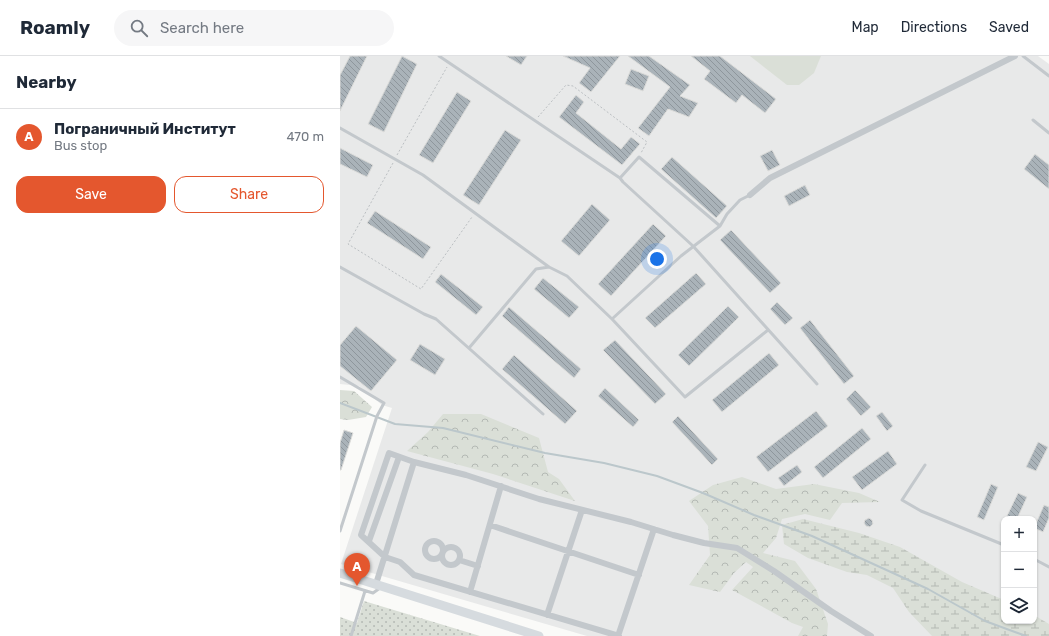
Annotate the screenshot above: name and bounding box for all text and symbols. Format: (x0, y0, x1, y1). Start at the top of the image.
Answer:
search box (114, 10, 394, 46)
text: Roamly (20, 16, 90, 39)
icon: search (128, 17, 150, 39)
text: Search here (160, 19, 244, 37)
text: Map (852, 19, 879, 36)
text: Directions (901, 19, 967, 36)
text: Saved (989, 19, 1029, 36)
text: Nearby (16, 72, 77, 92)
text: Пограничный Институт (54, 120, 236, 138)
text: A (24, 129, 34, 144)
text: 470 m (286, 129, 324, 144)
text: Bus stop (54, 138, 107, 153)
button: Save (16, 176, 166, 213)
button: Share (174, 176, 324, 213)
your location (647, 249, 667, 269)
map controls (1001, 516, 1037, 624)
button: + (1001, 516, 1037, 552)
button: − (1001, 552, 1037, 588)
pin: A (344, 553, 370, 586)
button: layers (1001, 588, 1037, 624)

